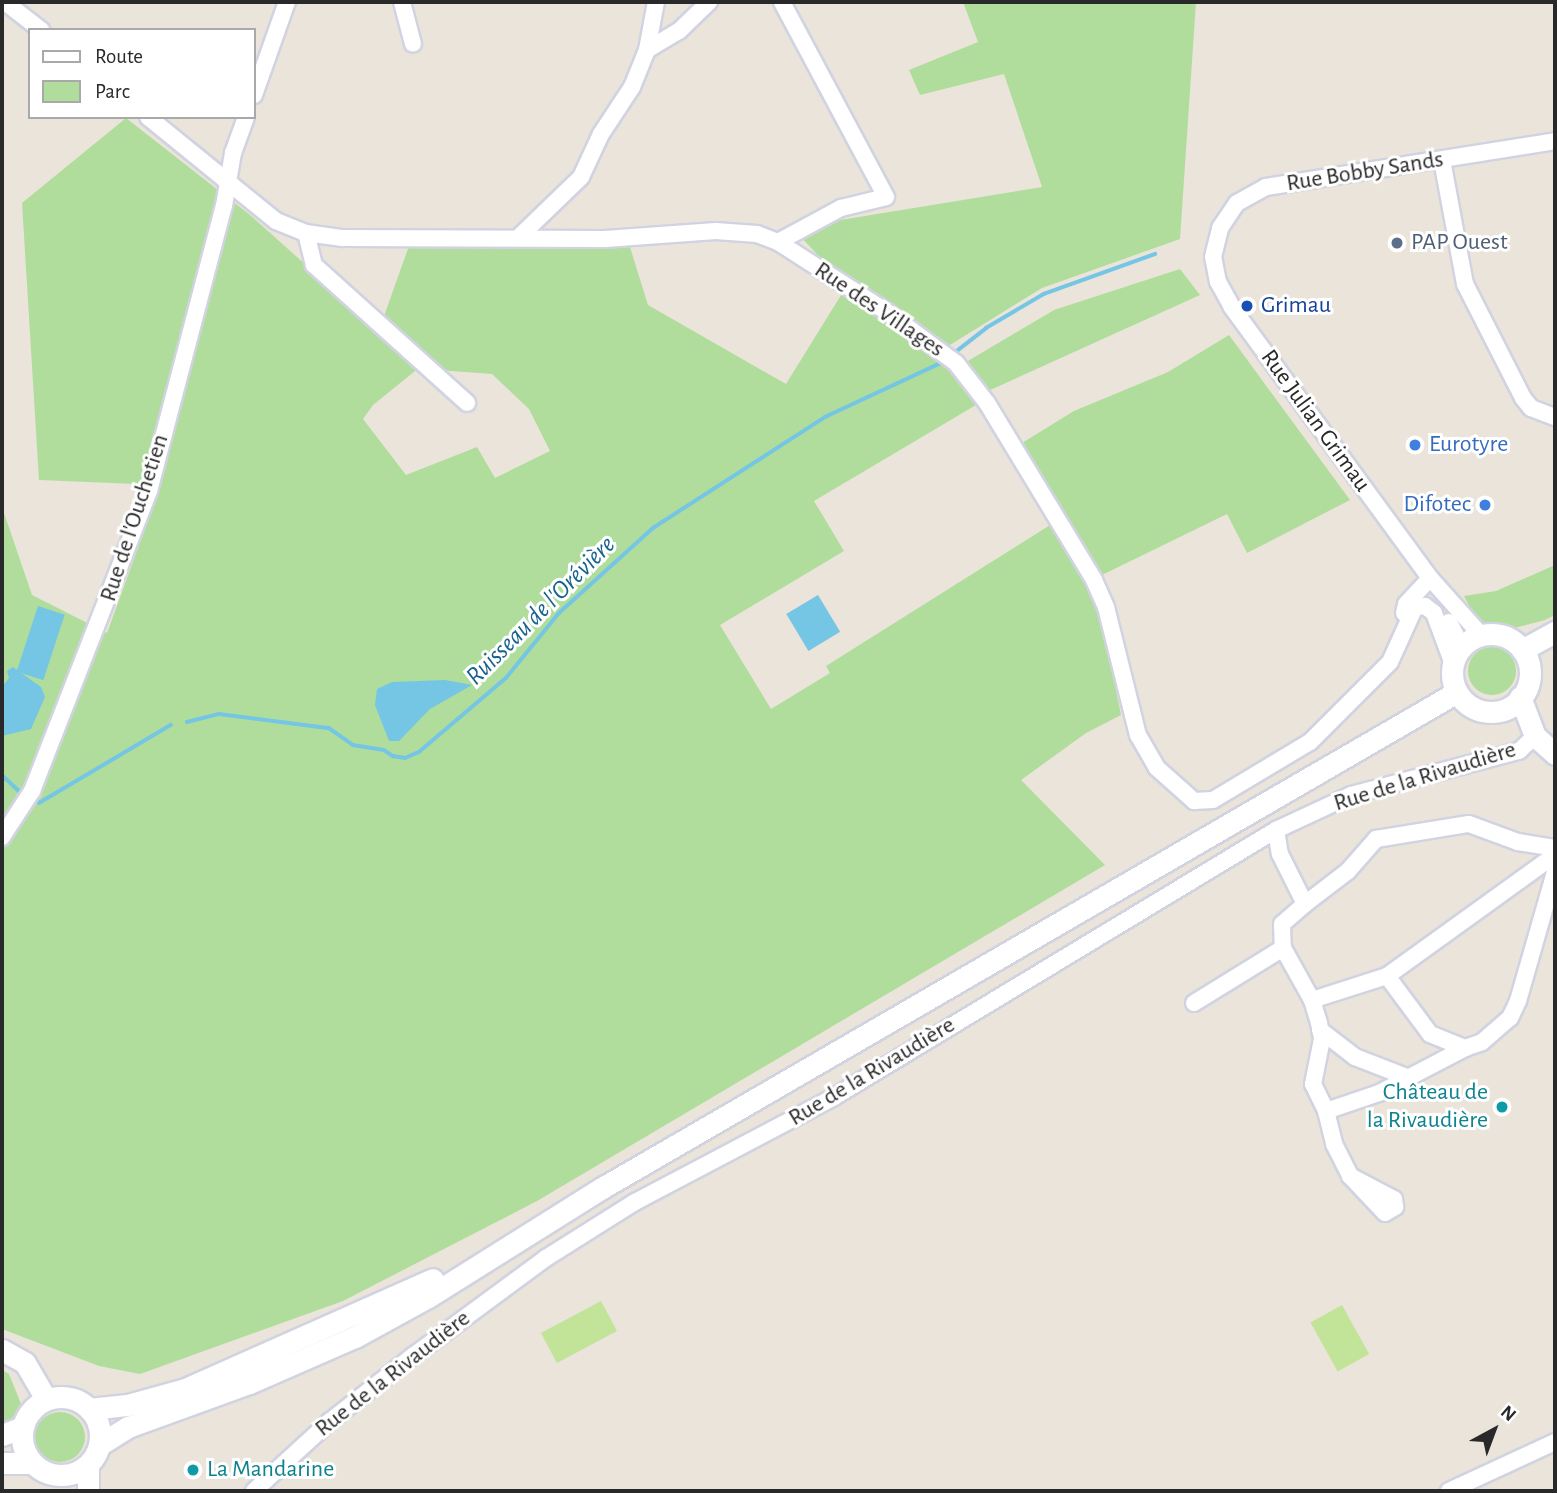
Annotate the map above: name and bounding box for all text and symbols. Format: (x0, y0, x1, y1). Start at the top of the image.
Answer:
legend (28, 28, 256, 119)
text: Route (95, 46, 143, 67)
text: Parc (95, 81, 130, 102)
street label: Rue Bobby Sands (1284, 145, 1446, 199)
place label: PAP Ouest (1411, 229, 1508, 257)
marker: PAP Ouest (1389, 235, 1405, 251)
street label: Rue des Villages (809, 256, 949, 364)
place label: Grimau (1261, 292, 1331, 320)
marker: Grimau (1239, 298, 1255, 314)
street label: Rue Julian Grimau (1254, 344, 1376, 498)
street label: Rue de l'Ouchetien (94, 431, 176, 605)
place label: Eurotyre (1429, 431, 1508, 459)
marker: Eurotyre (1407, 437, 1423, 453)
place label: Difotec (1403, 491, 1471, 519)
marker: Difotec (1477, 497, 1493, 513)
water label: Ruisseau de l'Orévière (460, 530, 622, 692)
street label: Rue de la Rivaudière (1331, 736, 1519, 818)
street label: Rue de la Rivaudière (784, 1011, 960, 1133)
place label: Château de la Rivaudière (1367, 1079, 1488, 1135)
marker: Château de la Rivaudière (1494, 1099, 1510, 1115)
street label: Rue de la Rivaudière (310, 1305, 476, 1443)
north arrow (1459, 1395, 1529, 1465)
text: N (1497, 1402, 1519, 1425)
place label: La Mandarine (207, 1456, 334, 1484)
marker: La Mandarine (185, 1462, 201, 1478)

